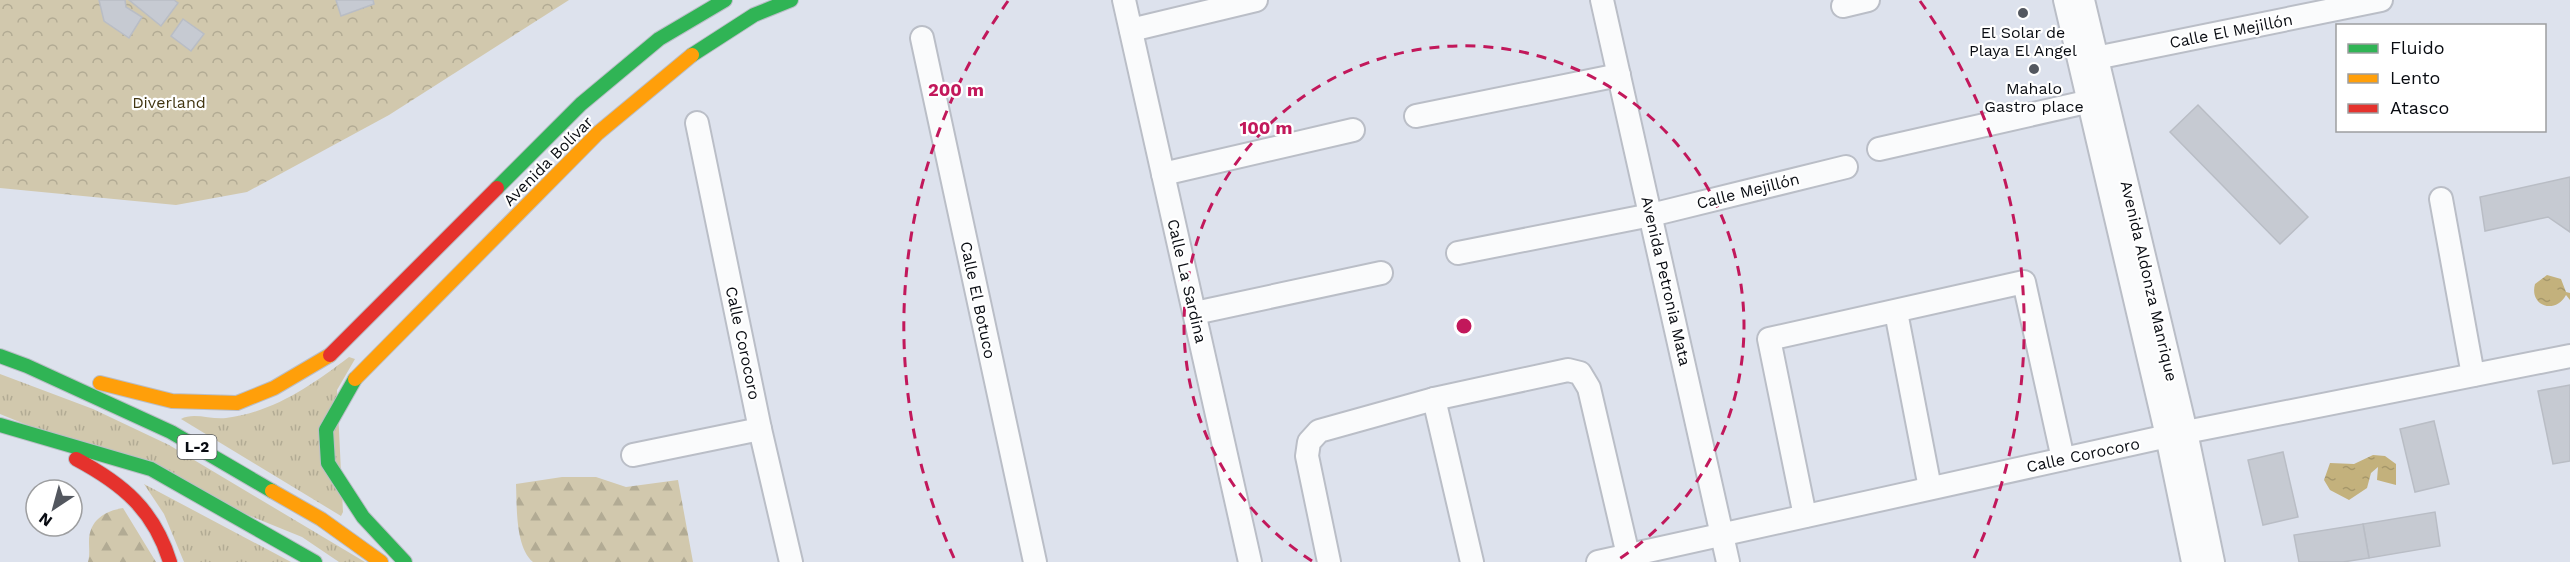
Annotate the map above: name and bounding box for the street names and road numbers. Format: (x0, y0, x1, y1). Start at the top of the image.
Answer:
street label: Calle El Mejillón (2168, 10, 2294, 52)
street label: Avenida Bolívar (499, 112, 597, 210)
street label: Calle Mejillón (1695, 169, 1801, 213)
street label: Avenida Aldonza Manrique (2117, 179, 2181, 383)
street label: Avenida Petronia Mata (1637, 194, 1695, 368)
street label: Calle La Sardina (1163, 217, 1211, 345)
street label: Calle El Botuco (956, 240, 1000, 360)
street label: Calle Corocoro (722, 285, 764, 401)
street label: Calle Corocoro (2025, 434, 2141, 476)
road number: L-2 (178, 435, 216, 459)

